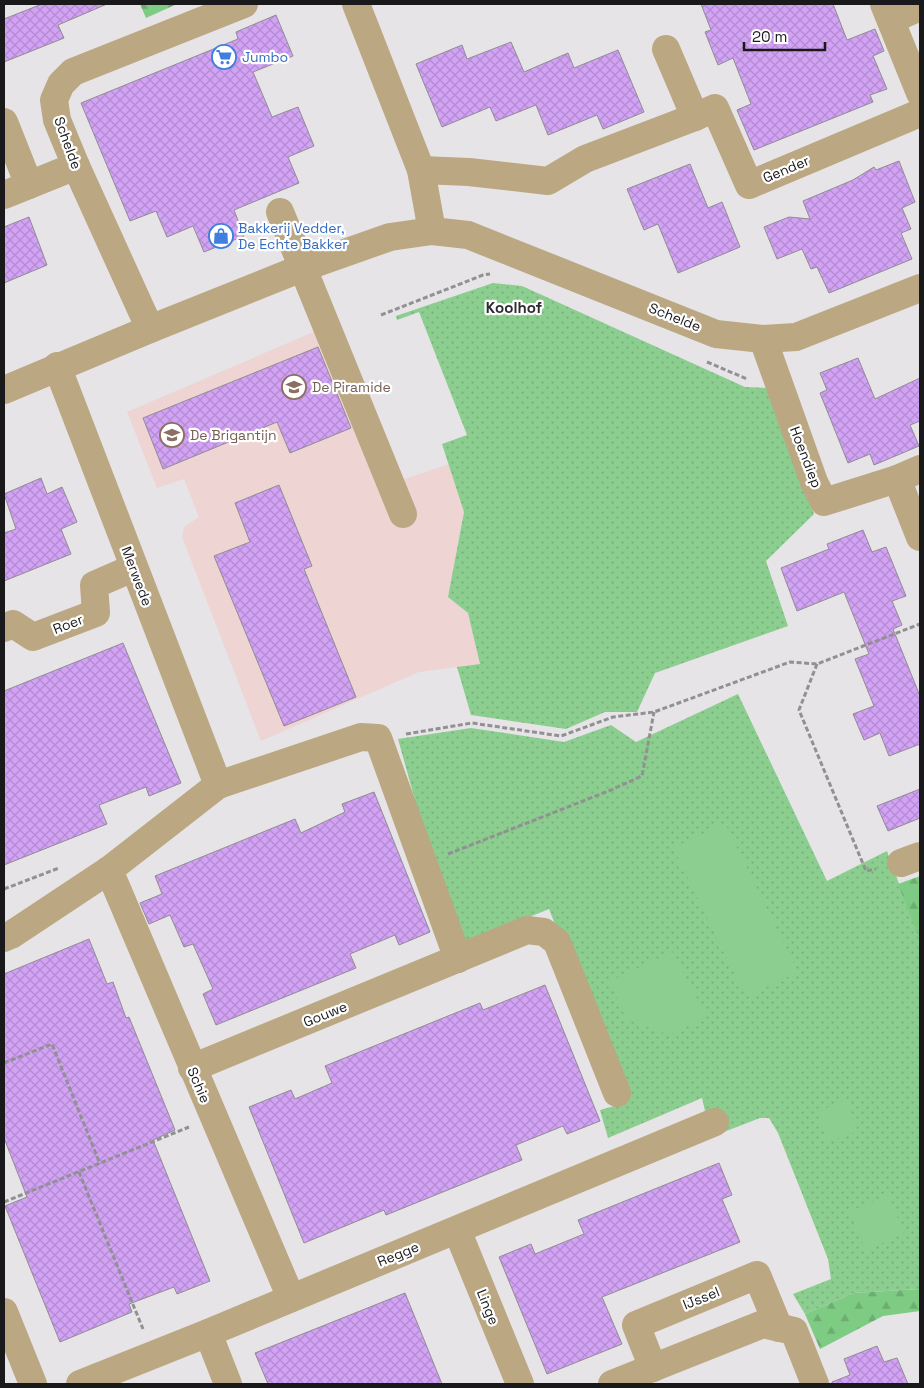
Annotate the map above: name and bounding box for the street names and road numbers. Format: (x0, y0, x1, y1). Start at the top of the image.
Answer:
street label: Schelde (50, 114, 86, 172)
street label: Gender (760, 151, 812, 187)
street label: Schelde (646, 298, 704, 336)
street label: Hoendiep (786, 424, 826, 490)
street label: Merwede (117, 544, 157, 608)
street label: Roer (50, 610, 86, 638)
street label: Gouwe (300, 997, 350, 1031)
street label: Schie (183, 1064, 215, 1106)
street label: Regge (375, 1238, 421, 1270)
street label: IJssel (680, 1282, 722, 1314)
street label: Linge (473, 1287, 503, 1327)

